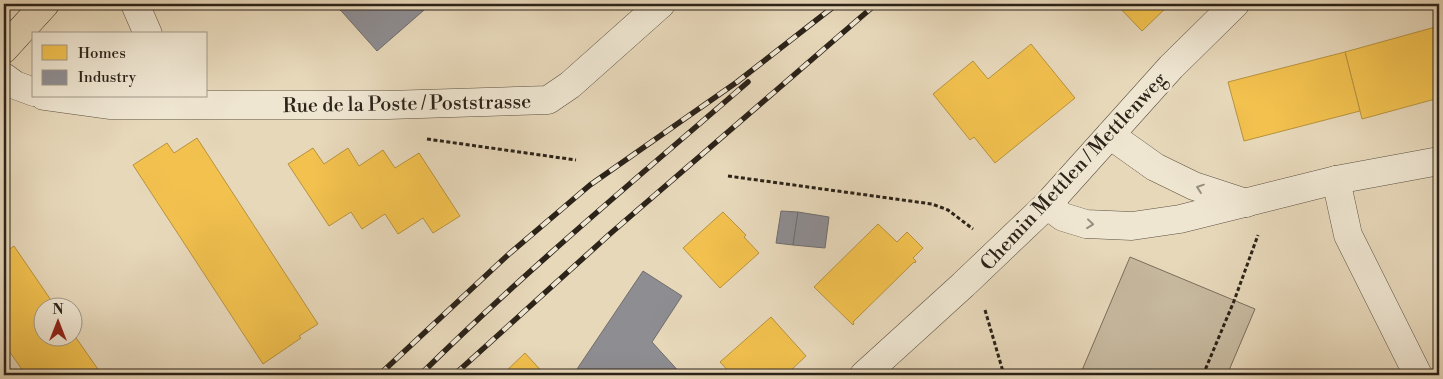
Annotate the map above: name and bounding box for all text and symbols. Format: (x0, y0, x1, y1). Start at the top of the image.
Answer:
legend (32, 32, 208, 98)
text: Homes (78, 44, 126, 63)
street label: Chemin Mettlen / Mettlenweg (976, 67, 1173, 276)
text: Industry (78, 68, 137, 87)
street label: Rue de la Poste / Poststrasse (283, 90, 532, 119)
one-way arrow (1196, 184, 1205, 194)
one-way arrow (1087, 218, 1095, 229)
north arrow (32, 296, 82, 346)
text: N (52, 301, 64, 319)

